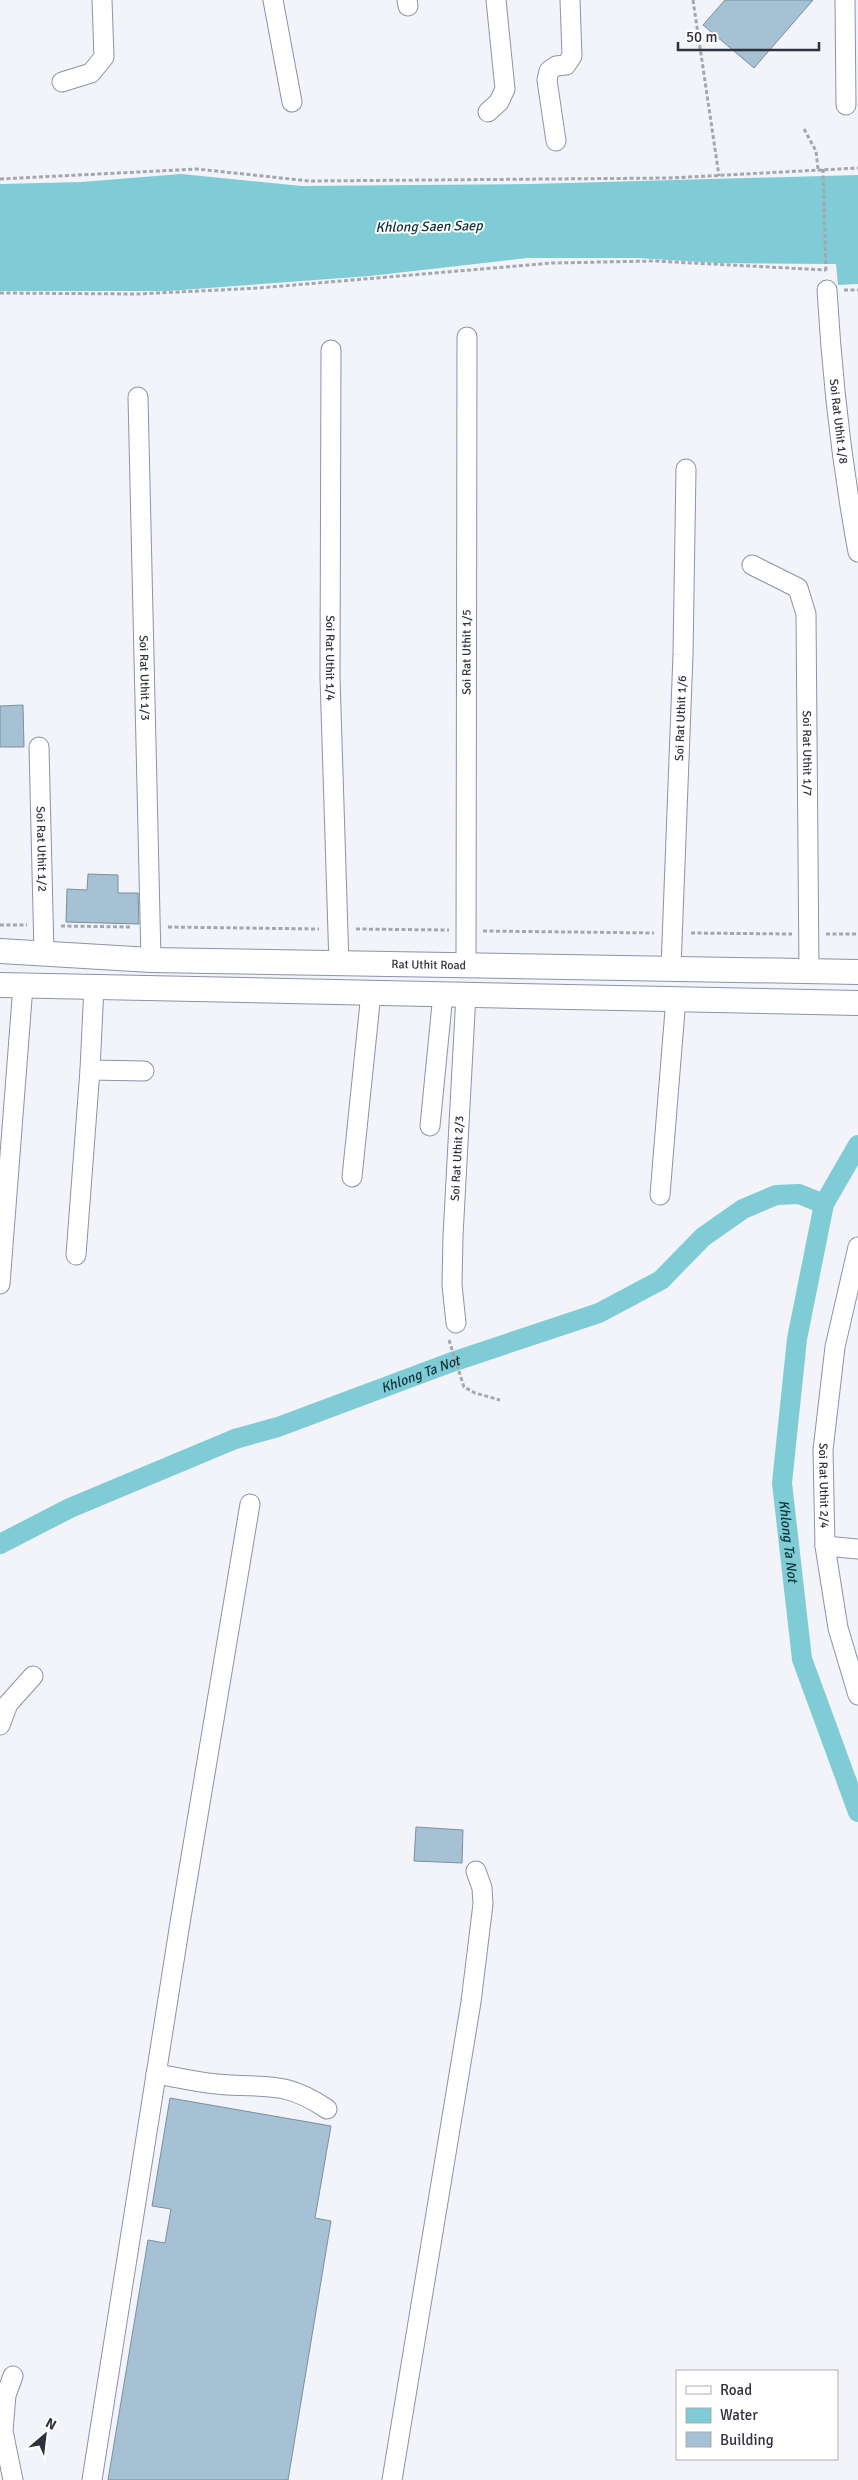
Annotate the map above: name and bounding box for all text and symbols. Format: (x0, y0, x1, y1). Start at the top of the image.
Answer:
scale bar (678, 20, 819, 52)
text: 50 m (686, 28, 717, 46)
water label: Khlong Saen Saep (375, 217, 483, 236)
street label: Soi Rat Uthit 1/8 (826, 378, 851, 465)
street label: Soi Rat Uthit 1/5 (459, 609, 475, 695)
street label: Soi Rat Uthit 1/4 (322, 615, 338, 702)
street label: Soi Rat Uthit 1/3 (136, 635, 152, 721)
street label: Soi Rat Uthit 1/6 (672, 675, 690, 761)
street label: Soi Rat Uthit 1/7 (799, 710, 815, 796)
street label: Soi Rat Uthit 1/2 (32, 806, 50, 892)
street label: Rat Uthit Road (391, 957, 466, 973)
street label: Soi Rat Uthit 2/3 (448, 1115, 467, 1202)
water label: Khlong Ta Not (379, 1351, 464, 1397)
street label: Soi Rat Uthit 2/4 (815, 1442, 832, 1529)
water label: Khlong Ta Not (775, 1499, 801, 1585)
legend (676, 2370, 838, 2460)
text: Road (720, 2381, 752, 2399)
text: Water (720, 2406, 758, 2424)
north arrow (20, 2410, 70, 2460)
text: N (43, 2414, 59, 2434)
text: Building (720, 2431, 774, 2449)

